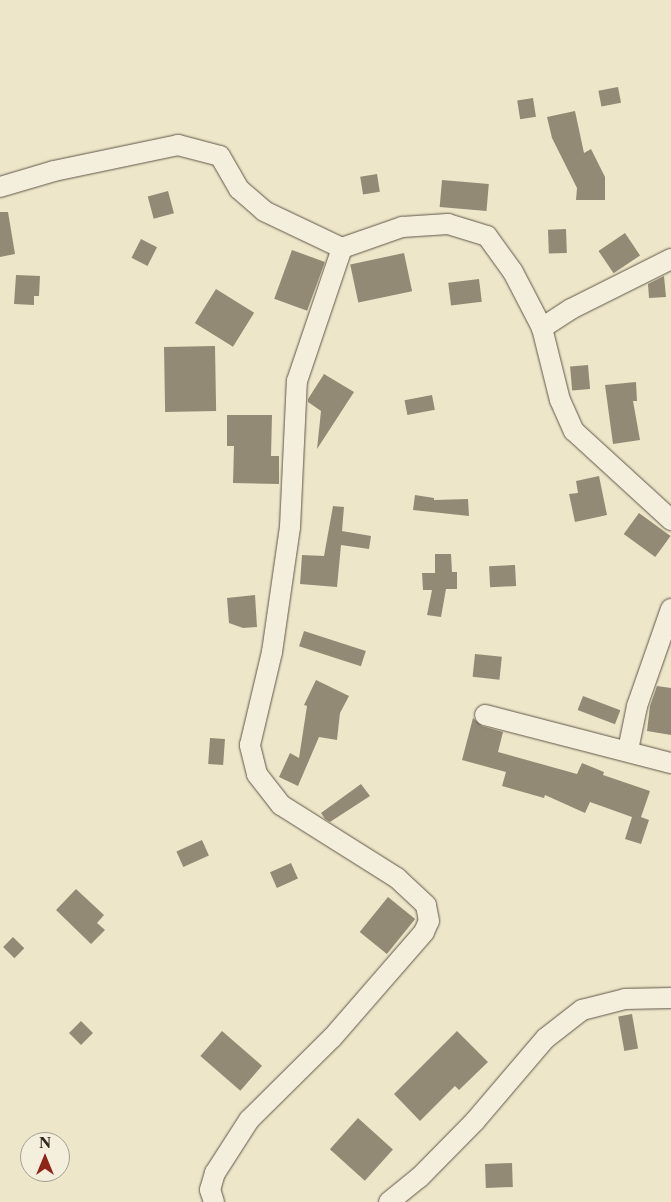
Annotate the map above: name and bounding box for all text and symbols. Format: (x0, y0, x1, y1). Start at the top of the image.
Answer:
north arrow (20, 1132, 70, 1182)
text: N (39, 1134, 51, 1152)

